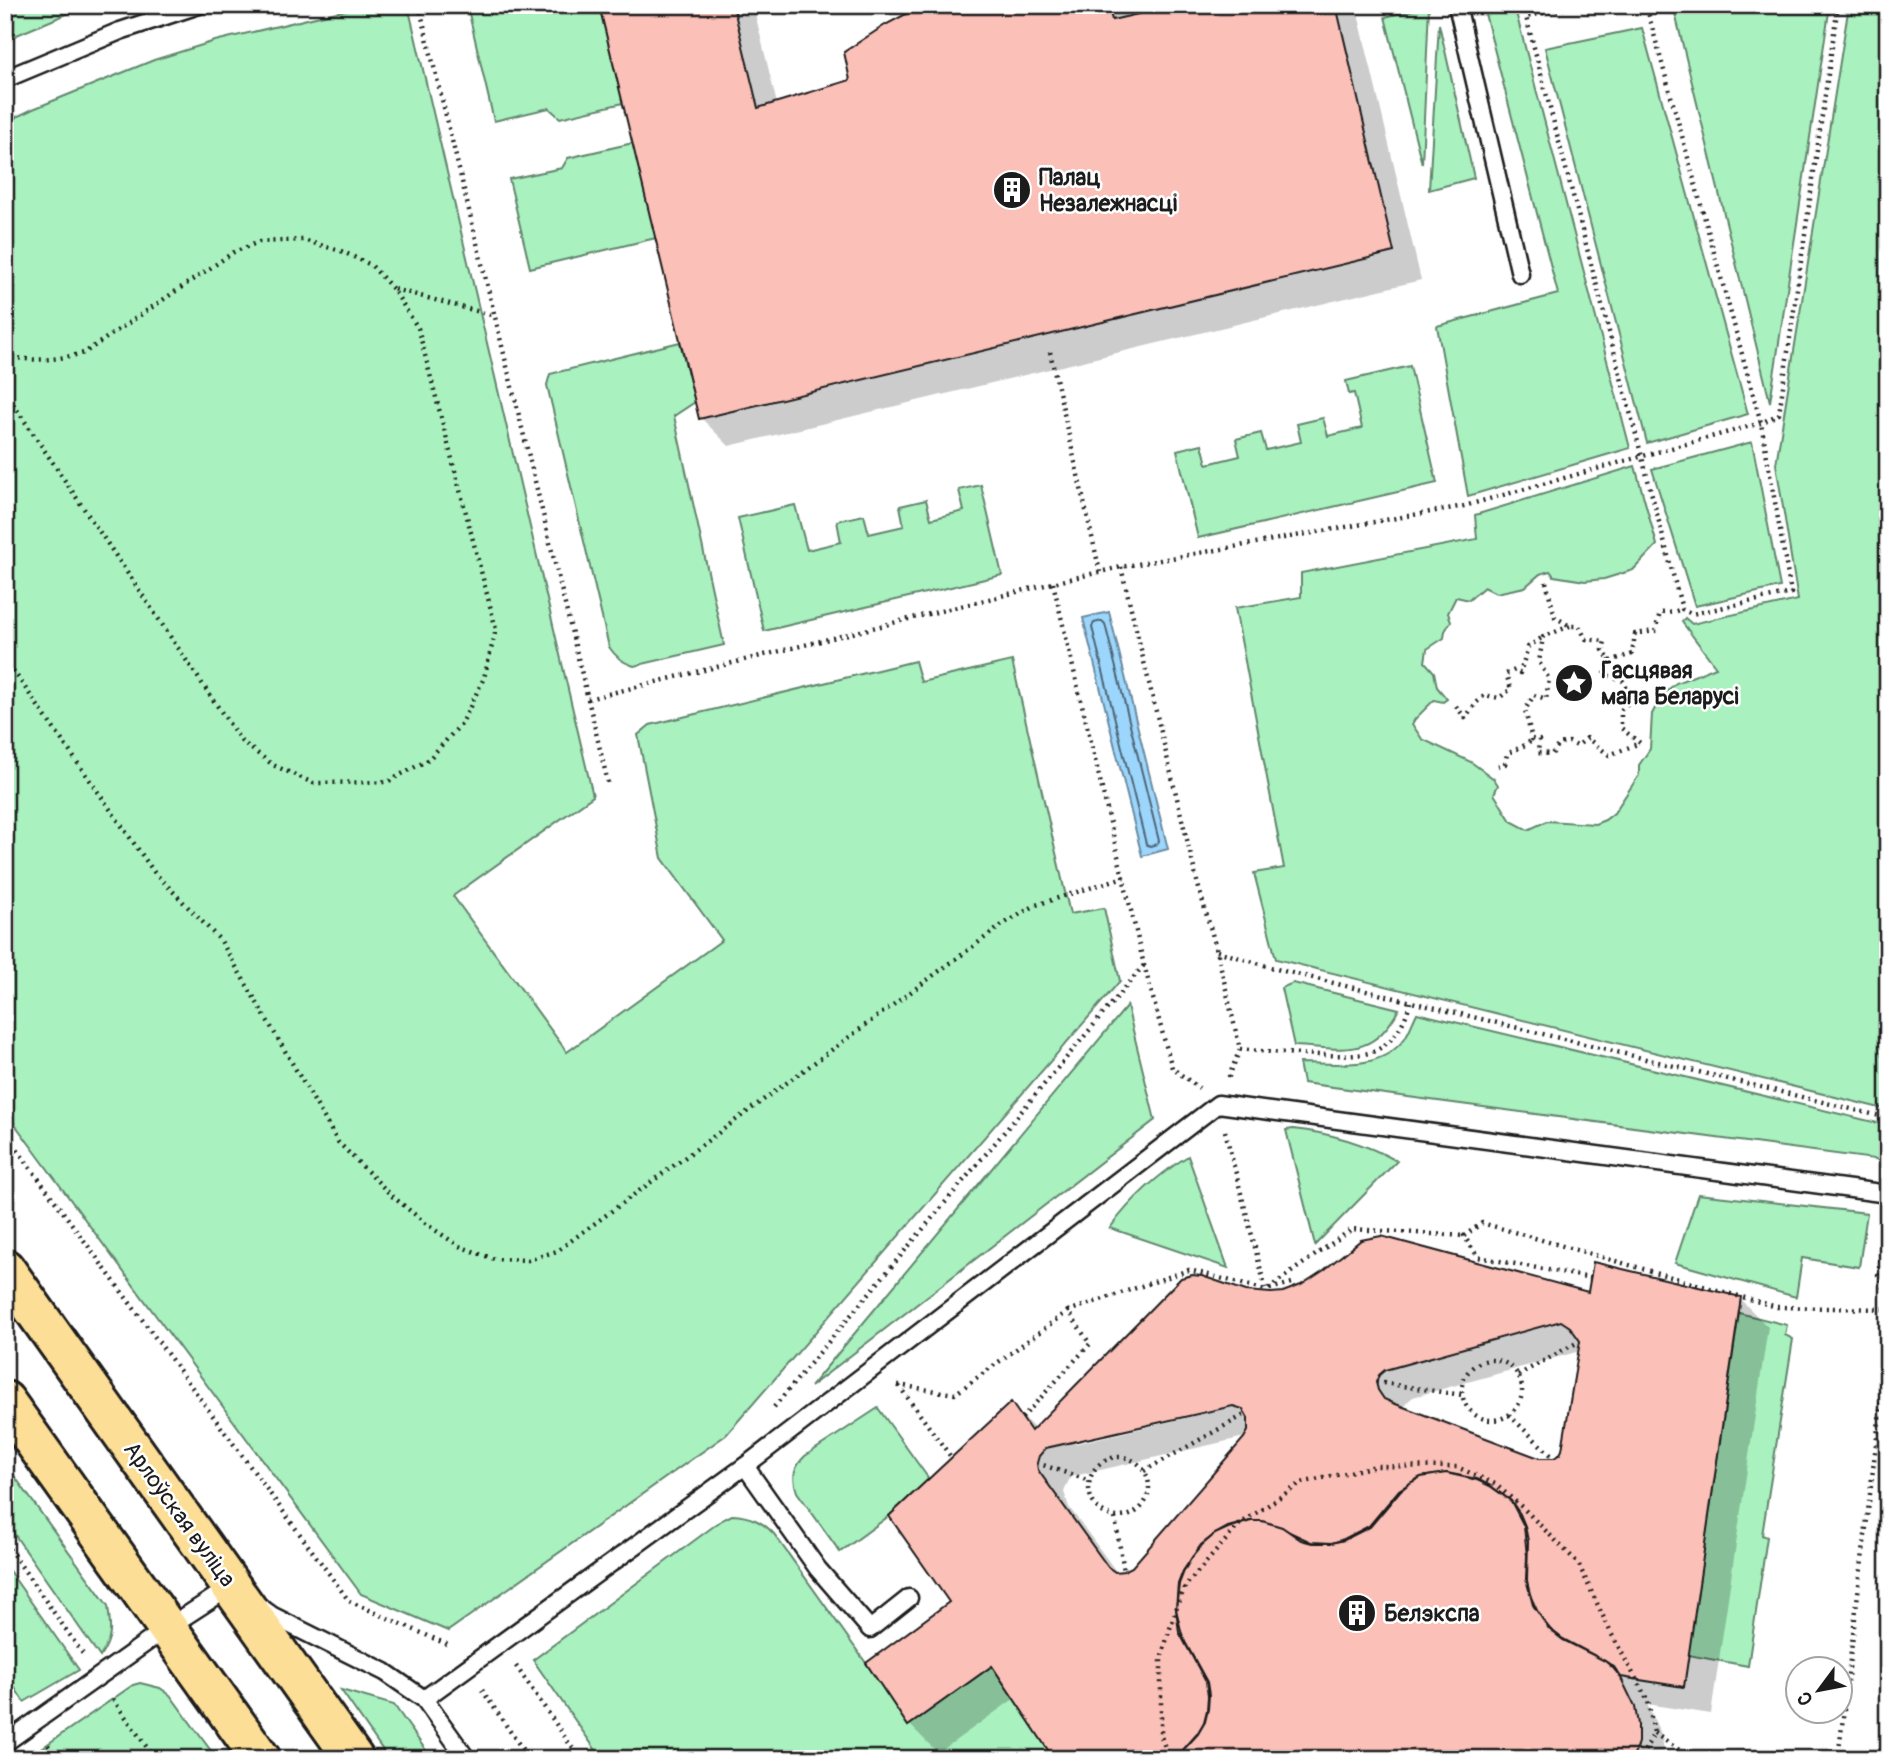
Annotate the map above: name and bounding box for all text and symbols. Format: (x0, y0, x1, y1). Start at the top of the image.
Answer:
place label: Палац Незалежнасці (1039, 163, 1177, 218)
building icon: Палац Незалежнасці (991, 169, 1033, 211)
place label: Гасцявая мапа Беларусі (1601, 656, 1739, 711)
place icon: Гасцявая мапа Беларусі (1553, 662, 1595, 704)
street label: Арлоўская вуліца (117, 1436, 242, 1593)
building icon: Белэкспа (1336, 1592, 1378, 1634)
place label: Белэкспа (1384, 1599, 1480, 1628)
north arrow (1784, 1656, 1854, 1726)
text: С (1792, 1687, 1819, 1710)

